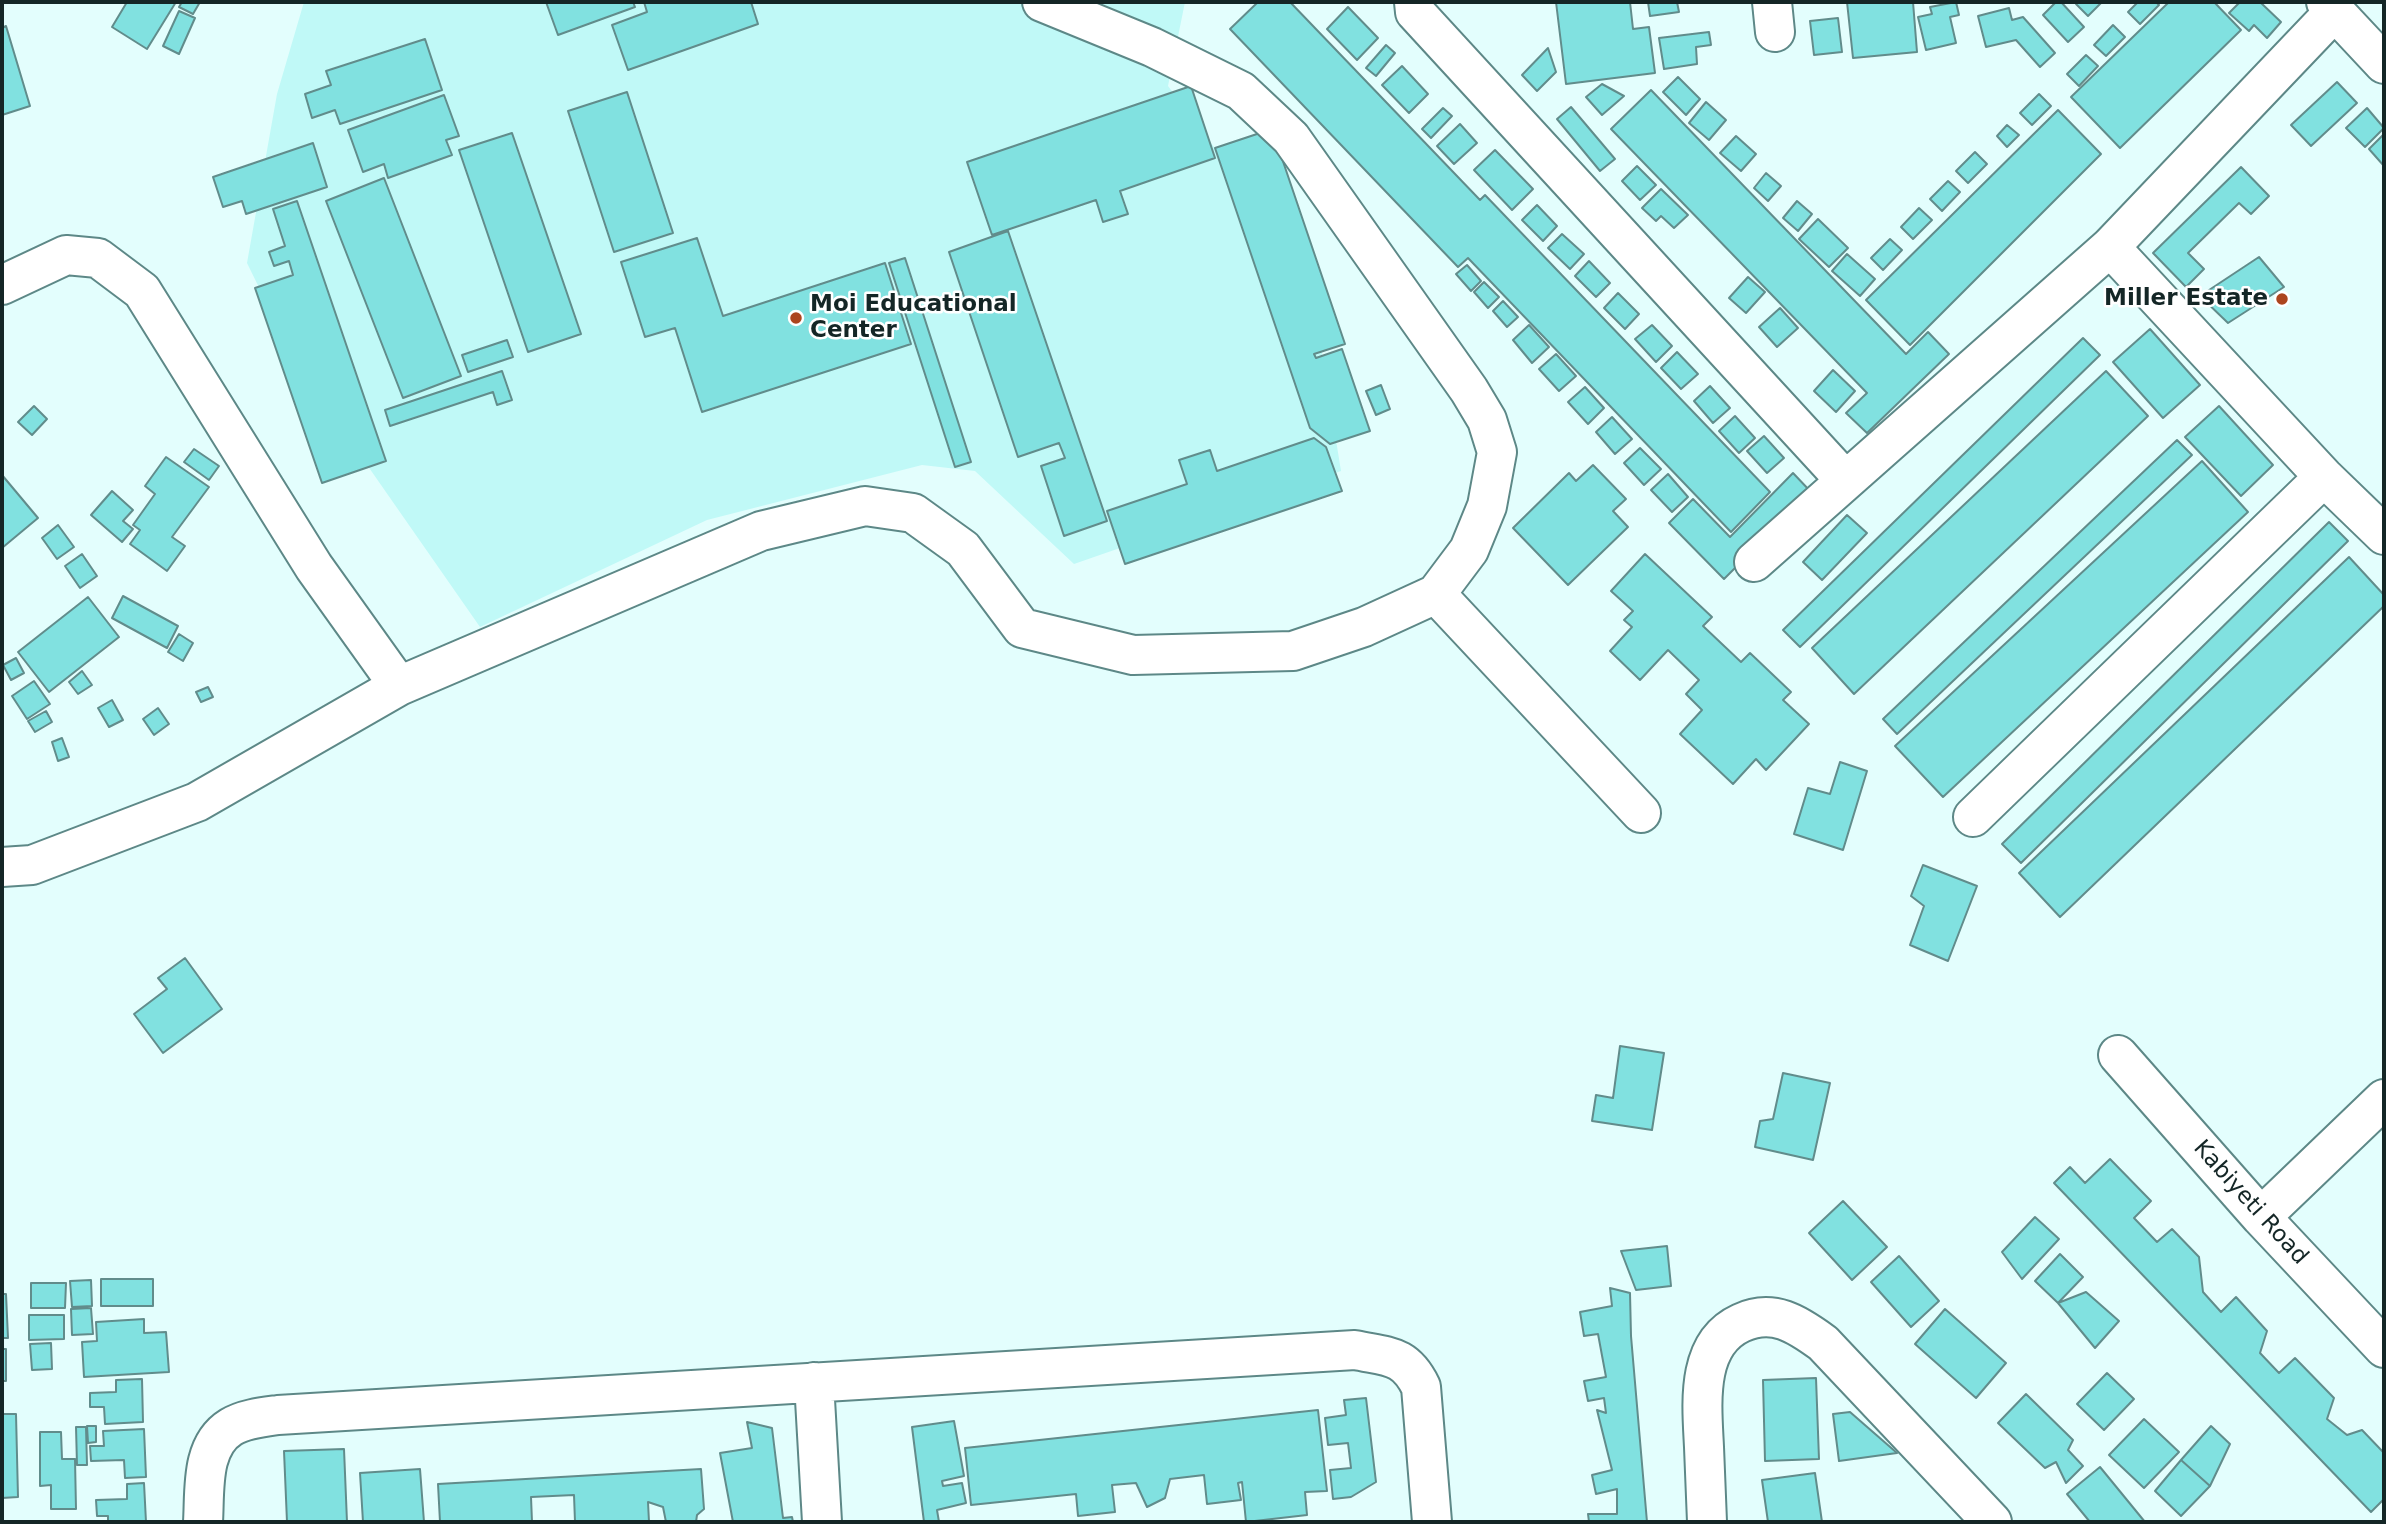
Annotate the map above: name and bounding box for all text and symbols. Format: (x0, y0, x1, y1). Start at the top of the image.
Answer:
place label: Miller Estate (2104, 285, 2268, 313)
place label: Moi Educational Center (810, 291, 1017, 345)
marker: Miller Estate (2274, 291, 2290, 307)
marker: Moi Educational Center (788, 310, 804, 326)
street label: Kabiyeti Road (2187, 1135, 2313, 1271)

